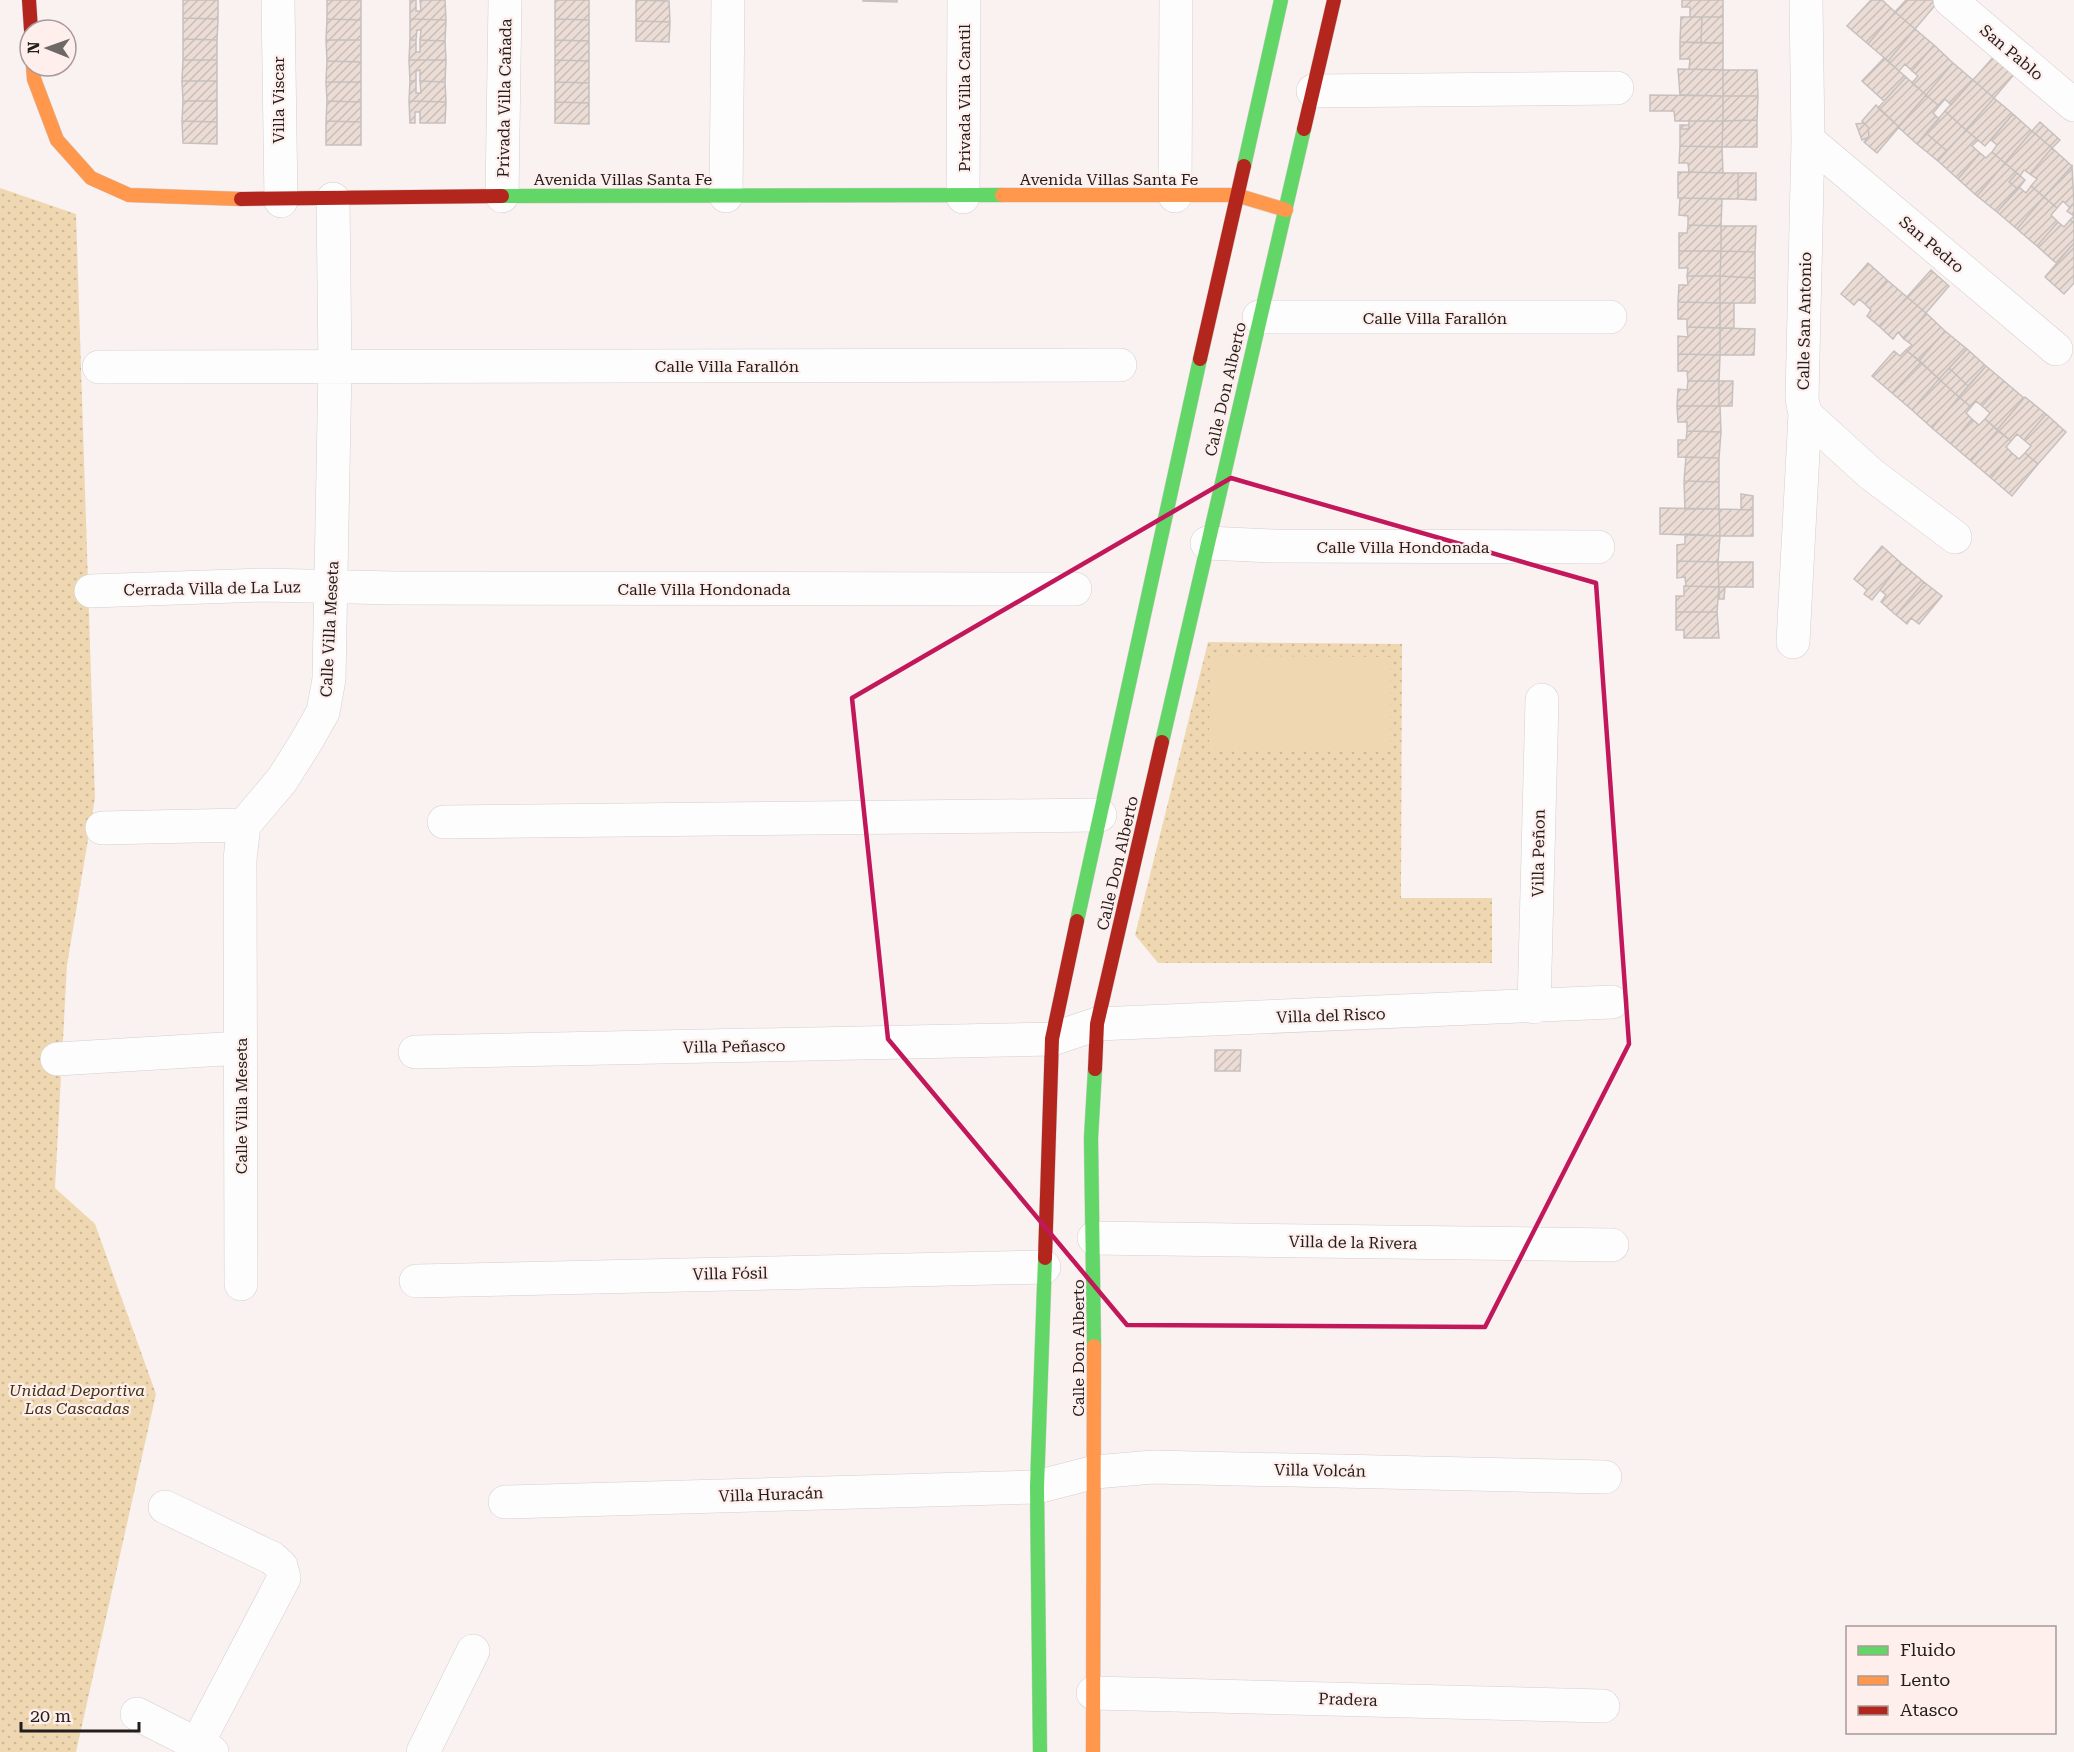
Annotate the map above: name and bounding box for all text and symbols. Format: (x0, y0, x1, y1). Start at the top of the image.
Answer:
north arrow (18, 18, 78, 78)
street label: Privada Villa Cañada (494, 18, 515, 178)
street label: San Pablo (1976, 20, 2047, 84)
street label: Privada Villa Cantil (955, 24, 974, 172)
text: N (24, 41, 43, 54)
street label: Villa Viscar (269, 56, 288, 143)
street label: Avenida Villas Santa Fe (534, 170, 713, 189)
street label: Avenida Villas Santa Fe (1020, 170, 1199, 189)
street label: San Pedro (1896, 212, 1968, 277)
street label: Calle San Antonio (1794, 252, 1815, 390)
street label: Calle Villa Farallón (1363, 309, 1507, 328)
street label: Calle Don Alberto (1201, 320, 1250, 458)
street label: Calle Villa Farallón (655, 357, 799, 376)
street label: Calle Villa Hondonada (1317, 538, 1490, 557)
street label: Calle Villa Meseta (316, 560, 343, 698)
street label: Cerrada Villa de La Luz (123, 577, 301, 600)
street label: Calle Villa Hondonada (618, 580, 791, 599)
street label: Calle Don Alberto (1093, 794, 1142, 932)
street label: Villa Peñon (1528, 809, 1549, 897)
street label: Villa del Risco (1276, 1004, 1386, 1027)
street label: Villa Peñasco (682, 1036, 786, 1057)
street label: Calle Villa Meseta (232, 1037, 251, 1174)
street label: Villa de la Rivera (1288, 1232, 1418, 1253)
street label: Villa Fósil (692, 1263, 768, 1284)
street label: Calle Don Alberto (1069, 1279, 1088, 1417)
park label: Unidad Deportiva Las Cascadas (9, 1381, 145, 1418)
street label: Villa Volcán (1274, 1460, 1366, 1481)
street label: Villa Huracán (718, 1483, 824, 1506)
legend (1846, 1626, 2056, 1734)
text: Fluido (1900, 1639, 1956, 1660)
text: Lento (1900, 1669, 1950, 1690)
street label: Pradera (1318, 1689, 1378, 1710)
scale bar (21, 1695, 140, 1733)
text: Atasco (1900, 1699, 1958, 1720)
text: 20 m (30, 1705, 71, 1726)

